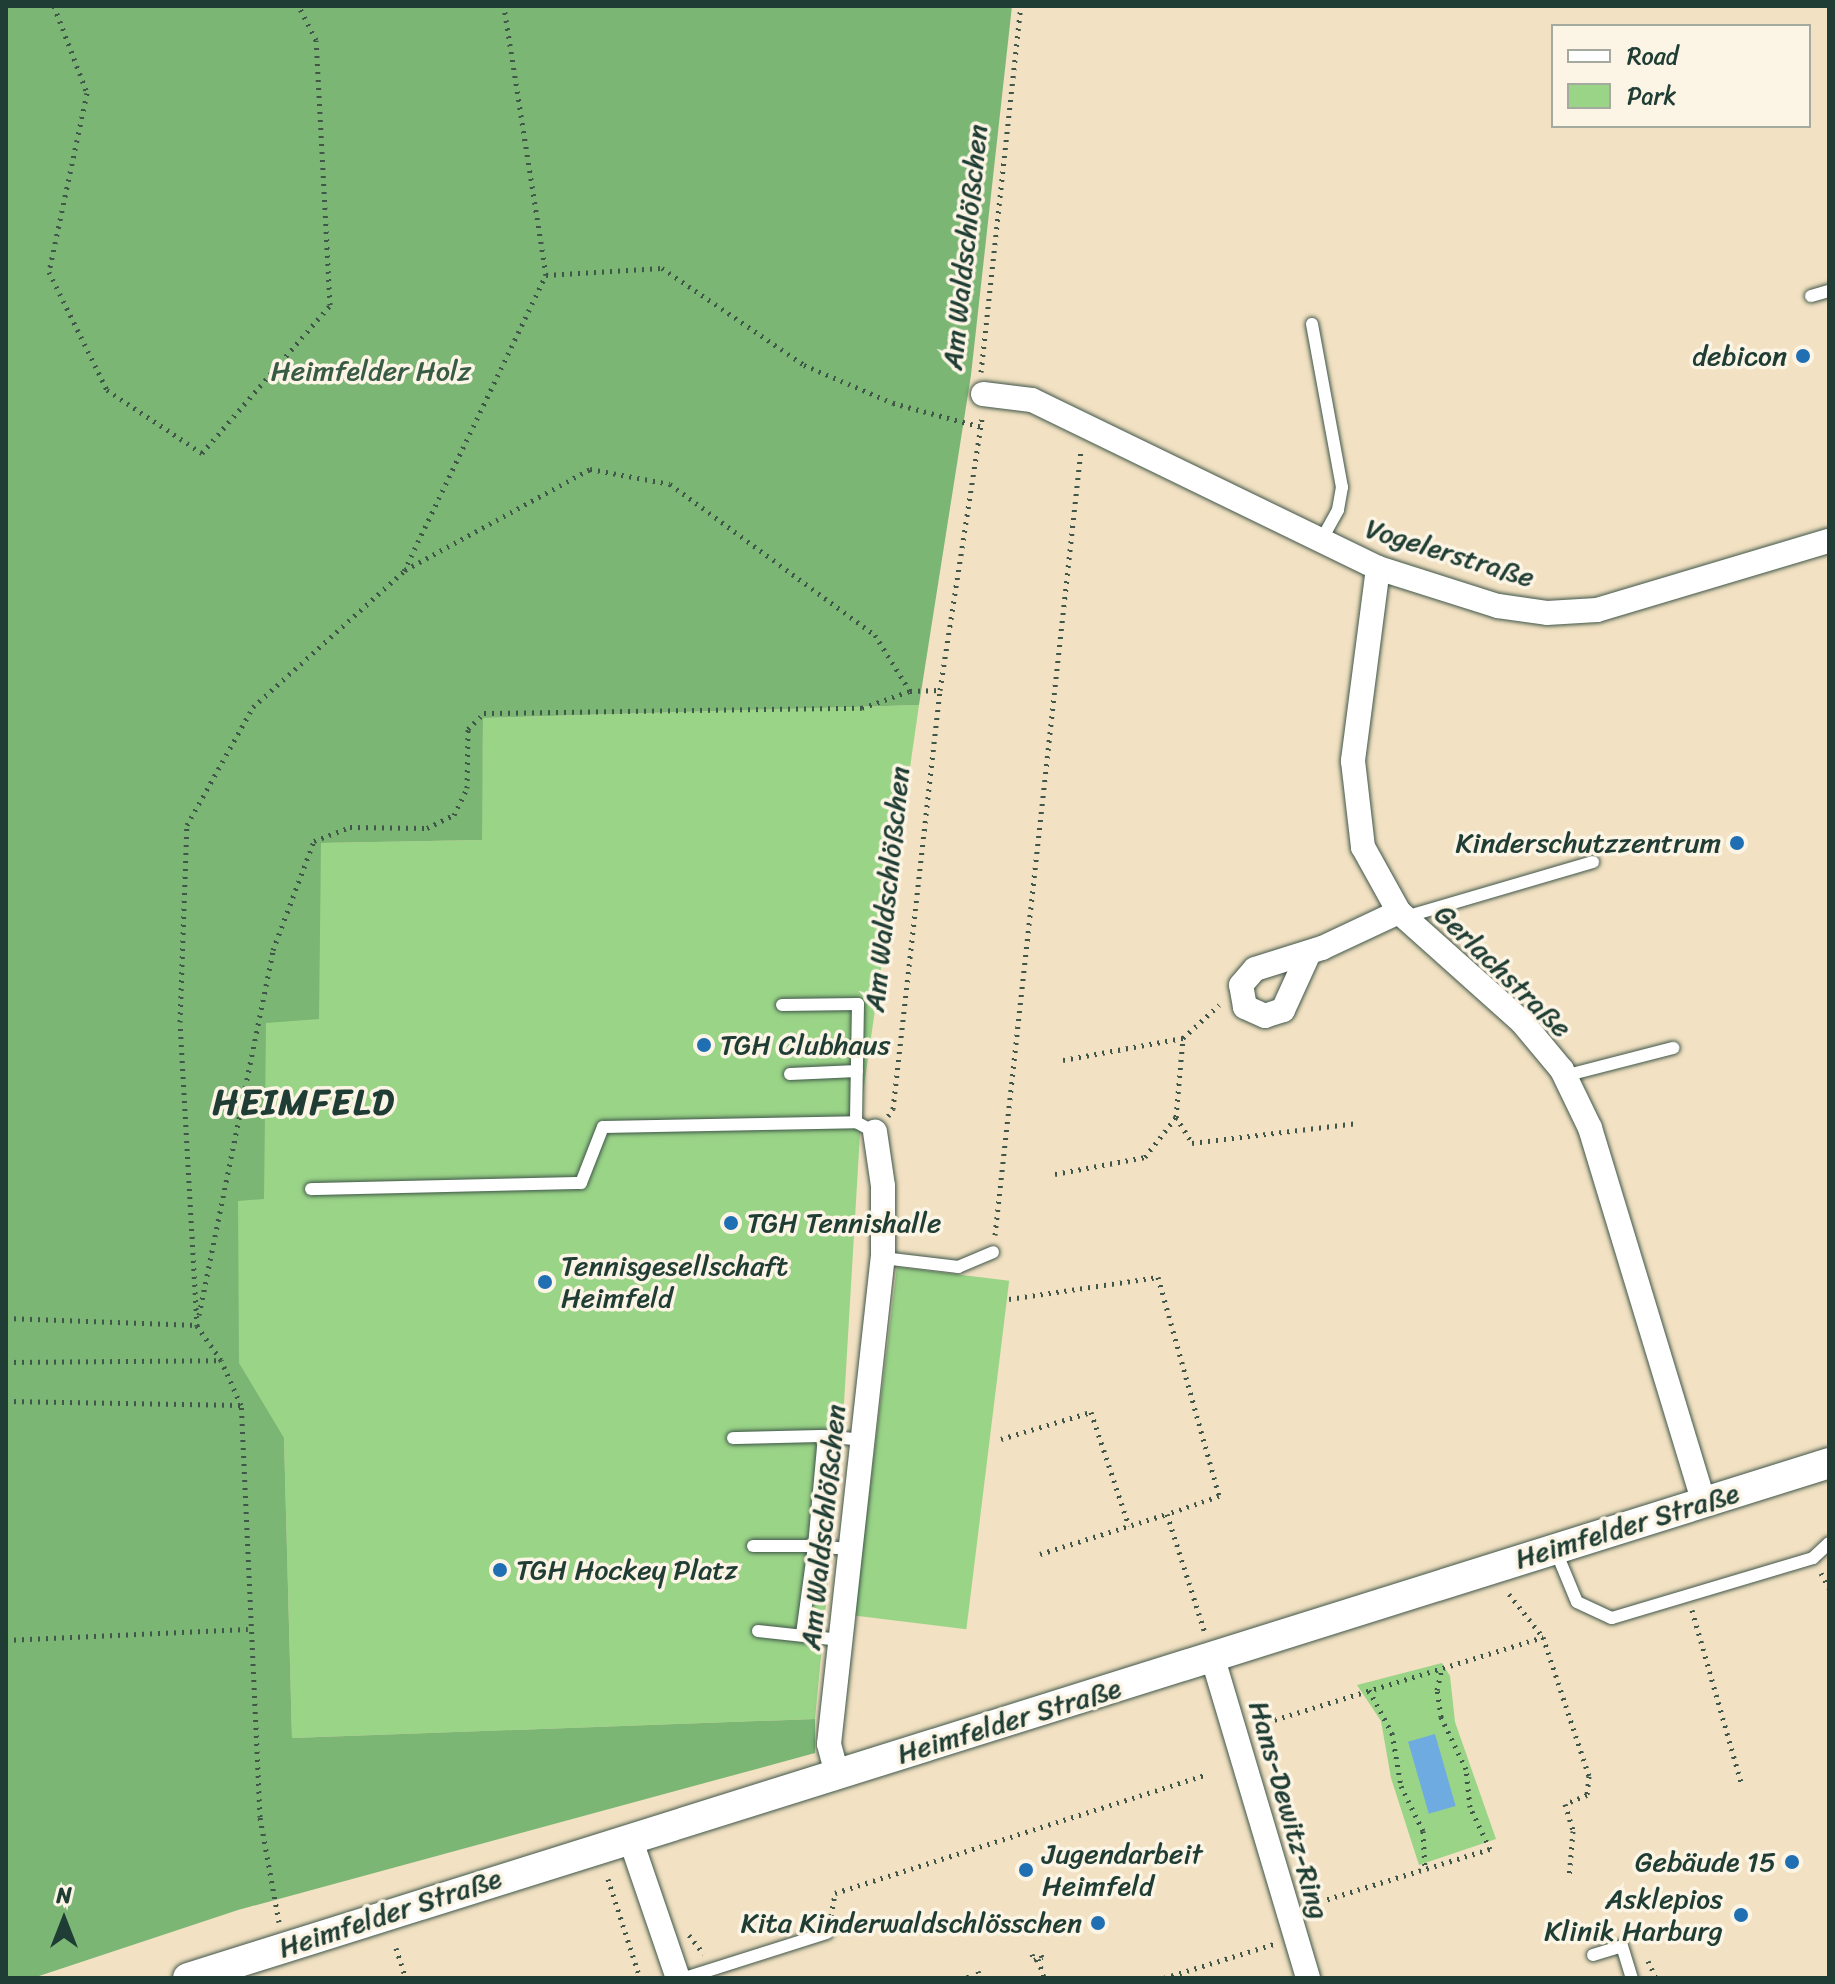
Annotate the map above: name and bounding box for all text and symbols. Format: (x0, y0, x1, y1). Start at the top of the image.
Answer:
legend (1551, 24, 1811, 128)
text: Road (1627, 35, 1678, 77)
text: Park (1627, 75, 1676, 117)
street label: Am Waldschlößchen (935, 123, 995, 371)
place label: debicon (1692, 339, 1787, 373)
marker: debicon (1794, 347, 1812, 365)
park label: Heimfelder Holz (271, 354, 471, 388)
street label: Vogelerstraße (1362, 511, 1538, 595)
street label: Am Waldschlößchen (857, 765, 917, 1013)
place label: Kinderschutzzentrum (1455, 826, 1721, 860)
marker: Kinderschutzzentrum (1728, 834, 1746, 852)
street label: Gerlachstraße (1428, 897, 1578, 1045)
place label: TGH Clubhaus (720, 1028, 890, 1062)
marker: TGH Clubhaus (695, 1036, 713, 1054)
district label: HEIMFELD (213, 1081, 395, 1125)
place label: TGH Tennishalle (747, 1206, 941, 1240)
marker: TGH Tennishalle (722, 1214, 740, 1232)
place label: Tennisgesellschaft Heimfeld (561, 1249, 788, 1315)
marker: Tennisgesellschaft Heimfeld (536, 1273, 554, 1291)
street label: Am Waldschlößchen (793, 1403, 853, 1651)
street label: Heimfelder Straße (1510, 1476, 1744, 1576)
place label: TGH Hockey Platz (516, 1553, 738, 1587)
marker: TGH Hockey Platz (491, 1561, 509, 1579)
street label: Heimfelder Straße (892, 1671, 1126, 1771)
street label: Hans-Dewitz-Ring (1242, 1697, 1336, 1923)
place label: Jugendarbeit Heimfeld (1042, 1837, 1202, 1903)
place label: Gebäude 15 (1635, 1845, 1776, 1879)
marker: Gebäude 15 (1783, 1853, 1801, 1871)
street label: Heimfelder Straße (274, 1861, 506, 1965)
marker: Jugendarbeit Heimfeld (1017, 1861, 1035, 1879)
text: N (56, 1876, 72, 1915)
north arrow (24, 1880, 104, 1960)
place label: Asklepios Klinik Harburg (1544, 1882, 1723, 1948)
marker: Asklepios Klinik Harburg (1730, 1904, 1752, 1926)
place label: Kita Kinderwaldschlösschen (741, 1906, 1082, 1940)
marker: Kita Kinderwaldschlösschen (1089, 1914, 1107, 1932)

